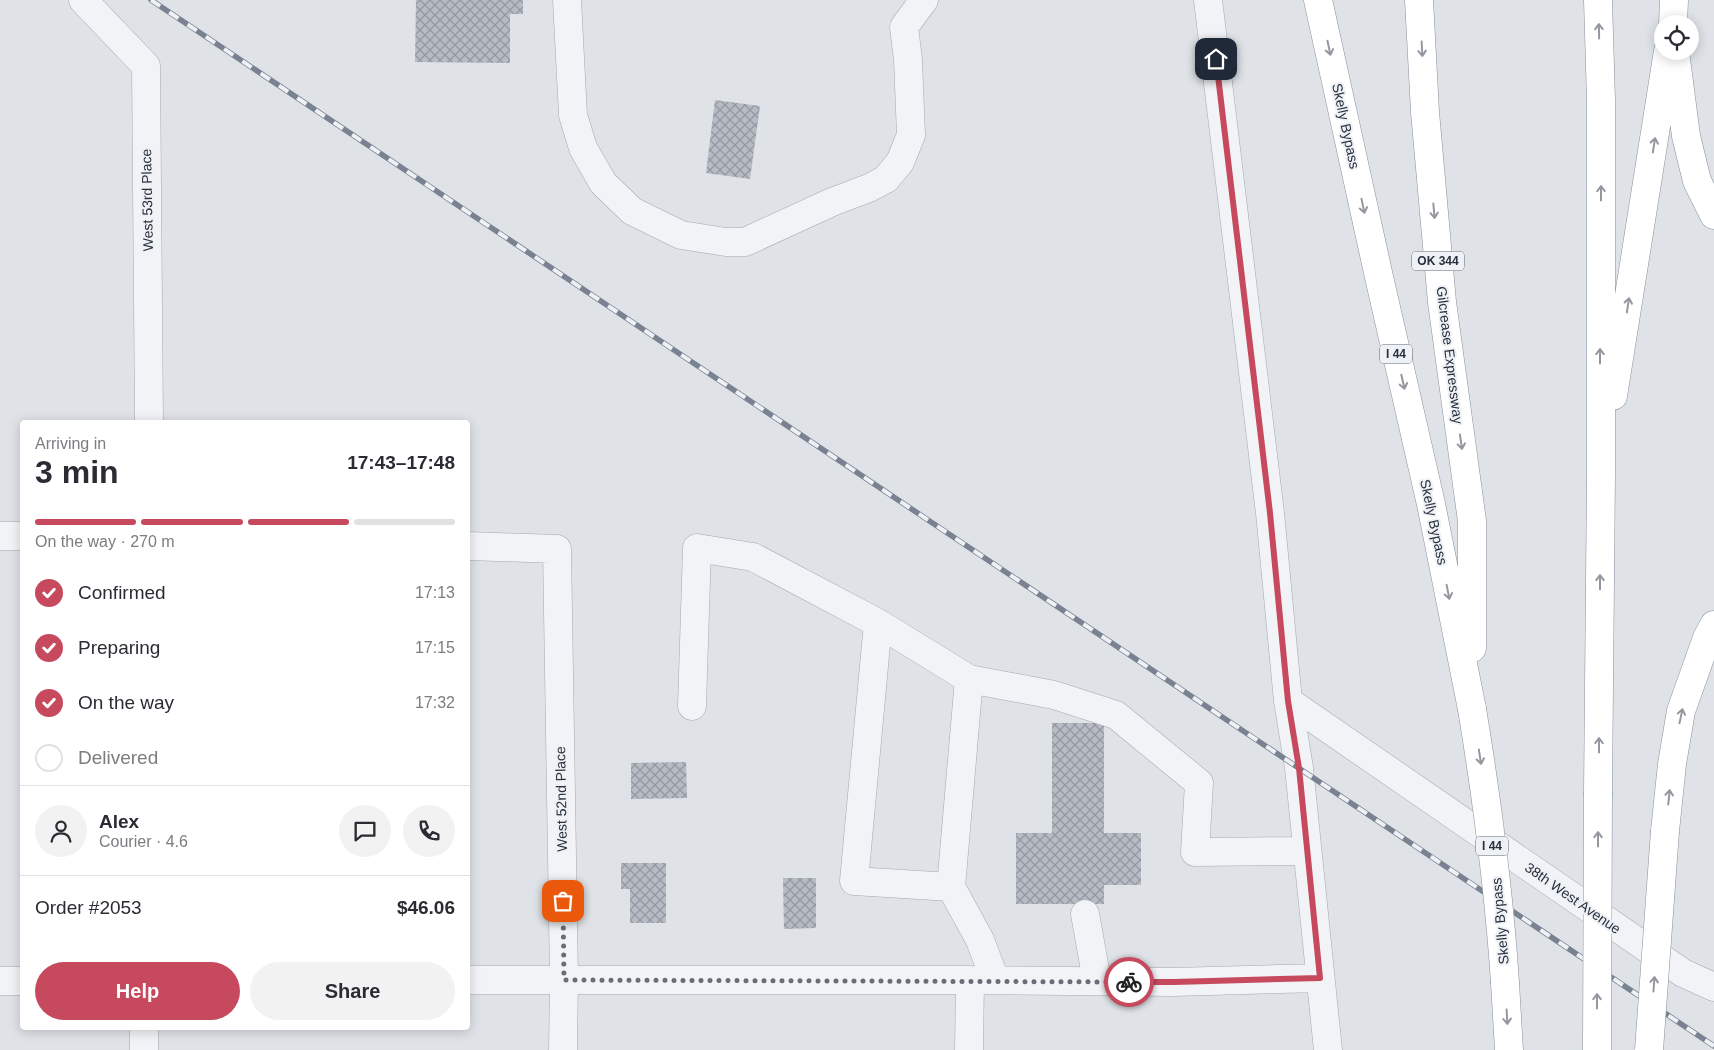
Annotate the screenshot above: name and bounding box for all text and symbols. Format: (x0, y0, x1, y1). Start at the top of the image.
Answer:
map controls (1654, 15, 1699, 60)
button: locate (1654, 15, 1699, 60)
one-way arrow (1595, 23, 1604, 39)
pin (1195, 38, 1237, 80)
one-way arrow (1325, 39, 1334, 55)
one-way arrow (1417, 40, 1426, 56)
icon: home (1202, 45, 1230, 73)
street label: Skelly Bypass (1329, 82, 1363, 170)
one-way arrow (1649, 137, 1659, 153)
street label: West 53rd Place (138, 148, 156, 251)
one-way arrow (1596, 185, 1606, 202)
one-way arrow (1359, 198, 1369, 214)
one-way arrow (1429, 202, 1439, 218)
road number: OK 344 (1412, 252, 1464, 270)
street label: Gilcrease Expressway (1434, 285, 1466, 425)
one-way arrow (1623, 298, 1633, 314)
road number: I 44 (1380, 344, 1412, 364)
one-way arrow (1595, 348, 1605, 364)
one-way arrow (1399, 374, 1408, 390)
one-way arrow (1456, 433, 1466, 449)
text: Arriving in (35, 435, 106, 452)
text: 17:43–17:48 (347, 452, 455, 473)
text: 3 min (35, 454, 119, 490)
street label: Skelly Bypass (1417, 478, 1451, 566)
text: On the way · 270 m (35, 533, 175, 550)
one-way arrow (1595, 574, 1605, 590)
icon: check (35, 579, 63, 607)
text: Confirmed (78, 582, 166, 603)
text: 17:13 (415, 584, 455, 601)
one-way arrow (1444, 584, 1454, 600)
icon: check (35, 634, 63, 662)
text: Preparing (78, 637, 160, 658)
text: 17:15 (415, 639, 455, 656)
icon: check (35, 689, 63, 717)
text: On the way (78, 692, 174, 713)
text: 17:32 (415, 694, 455, 711)
one-way arrow (1677, 709, 1686, 725)
one-way arrow (1594, 737, 1604, 753)
street label: West 52nd Place (552, 746, 570, 852)
text: Delivered (78, 747, 158, 768)
one-way arrow (1475, 749, 1485, 765)
one-way arrow (1664, 790, 1674, 806)
button: person (35, 805, 87, 857)
button: chat (339, 805, 391, 857)
button: phone (403, 805, 455, 857)
text: Alex (99, 811, 139, 832)
one-way arrow (1593, 831, 1603, 848)
text: Courier · 4.6 (99, 833, 188, 850)
road number: I 44 (1476, 836, 1508, 856)
street label: 38th West Avenue (1522, 859, 1624, 937)
street label: Skelly Bypass (1488, 877, 1512, 965)
pin (542, 880, 584, 922)
icon: bag (549, 887, 577, 915)
text: Order #2053 (35, 897, 142, 918)
text: $46.06 (397, 897, 455, 918)
courier (1104, 957, 1154, 1007)
button: Help (35, 962, 240, 1020)
button: Share (250, 962, 455, 1020)
icon: bike (1115, 968, 1143, 996)
one-way arrow (1649, 976, 1658, 992)
one-way arrow (1592, 994, 1602, 1010)
one-way arrow (1502, 1008, 1511, 1024)

